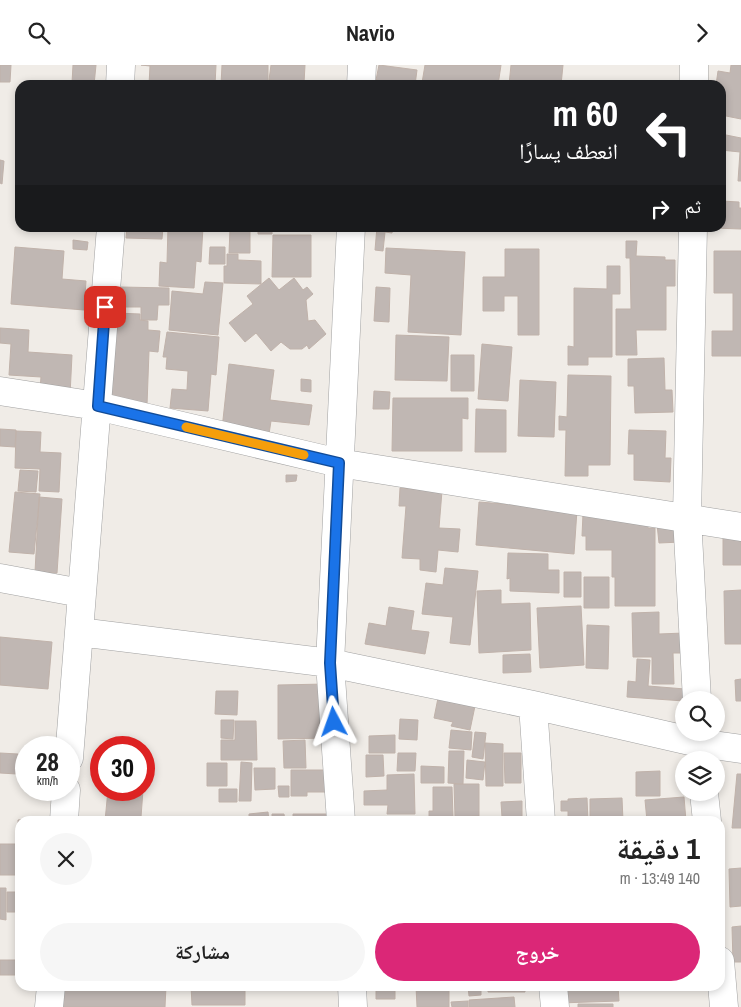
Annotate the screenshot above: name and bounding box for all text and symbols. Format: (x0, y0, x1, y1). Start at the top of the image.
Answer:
text: Navio (346, 18, 395, 48)
icon: search (25, 19, 53, 47)
icon: forward (688, 19, 716, 47)
text: 60 m (553, 90, 618, 137)
icon: left (636, 100, 701, 165)
text: انعطف يسارًا (519, 136, 618, 166)
text: ثم (684, 193, 701, 219)
icon: right (646, 195, 674, 223)
pin (84, 286, 126, 328)
icon: arrive (91, 293, 119, 321)
map controls (675, 691, 725, 801)
button: search (675, 691, 725, 741)
position arrow (307, 695, 359, 747)
speed limit sign: 30 (90, 736, 155, 801)
text: 28 (36, 745, 59, 779)
button: layers (675, 751, 725, 801)
text: km/h (37, 773, 58, 789)
text: 1 دقيقة (616, 828, 700, 868)
button: close (40, 833, 92, 885)
text: 140 m · 13:49 (620, 867, 700, 889)
button: مشاركة (40, 923, 365, 981)
button: خروج (375, 923, 700, 981)

